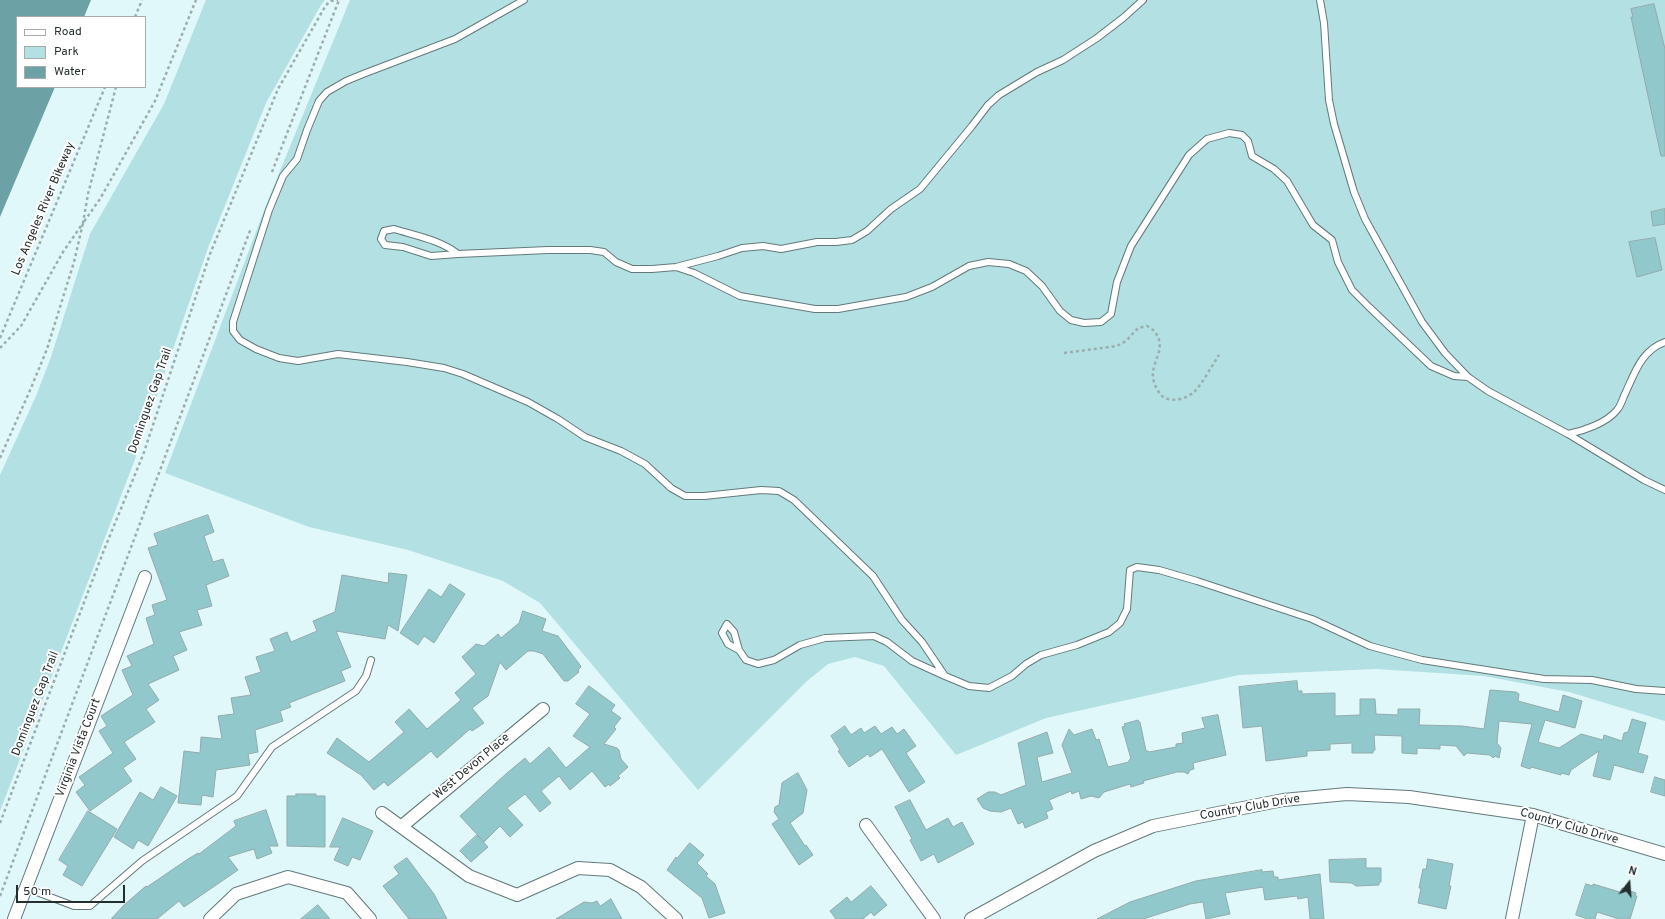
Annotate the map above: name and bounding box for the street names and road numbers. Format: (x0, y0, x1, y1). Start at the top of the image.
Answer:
street label: Los Angeles River Bikeway (9, 140, 79, 278)
street label: Dominguez Gap Trail (126, 346, 176, 456)
street label: Dominguez Gap Trail (9, 650, 63, 758)
street label: Virginia Vista Court (54, 697, 104, 799)
street label: West Devon Place (431, 731, 513, 803)
street label: Country Club Drive (1199, 792, 1301, 824)
street label: Country Club Drive (1518, 806, 1620, 848)

